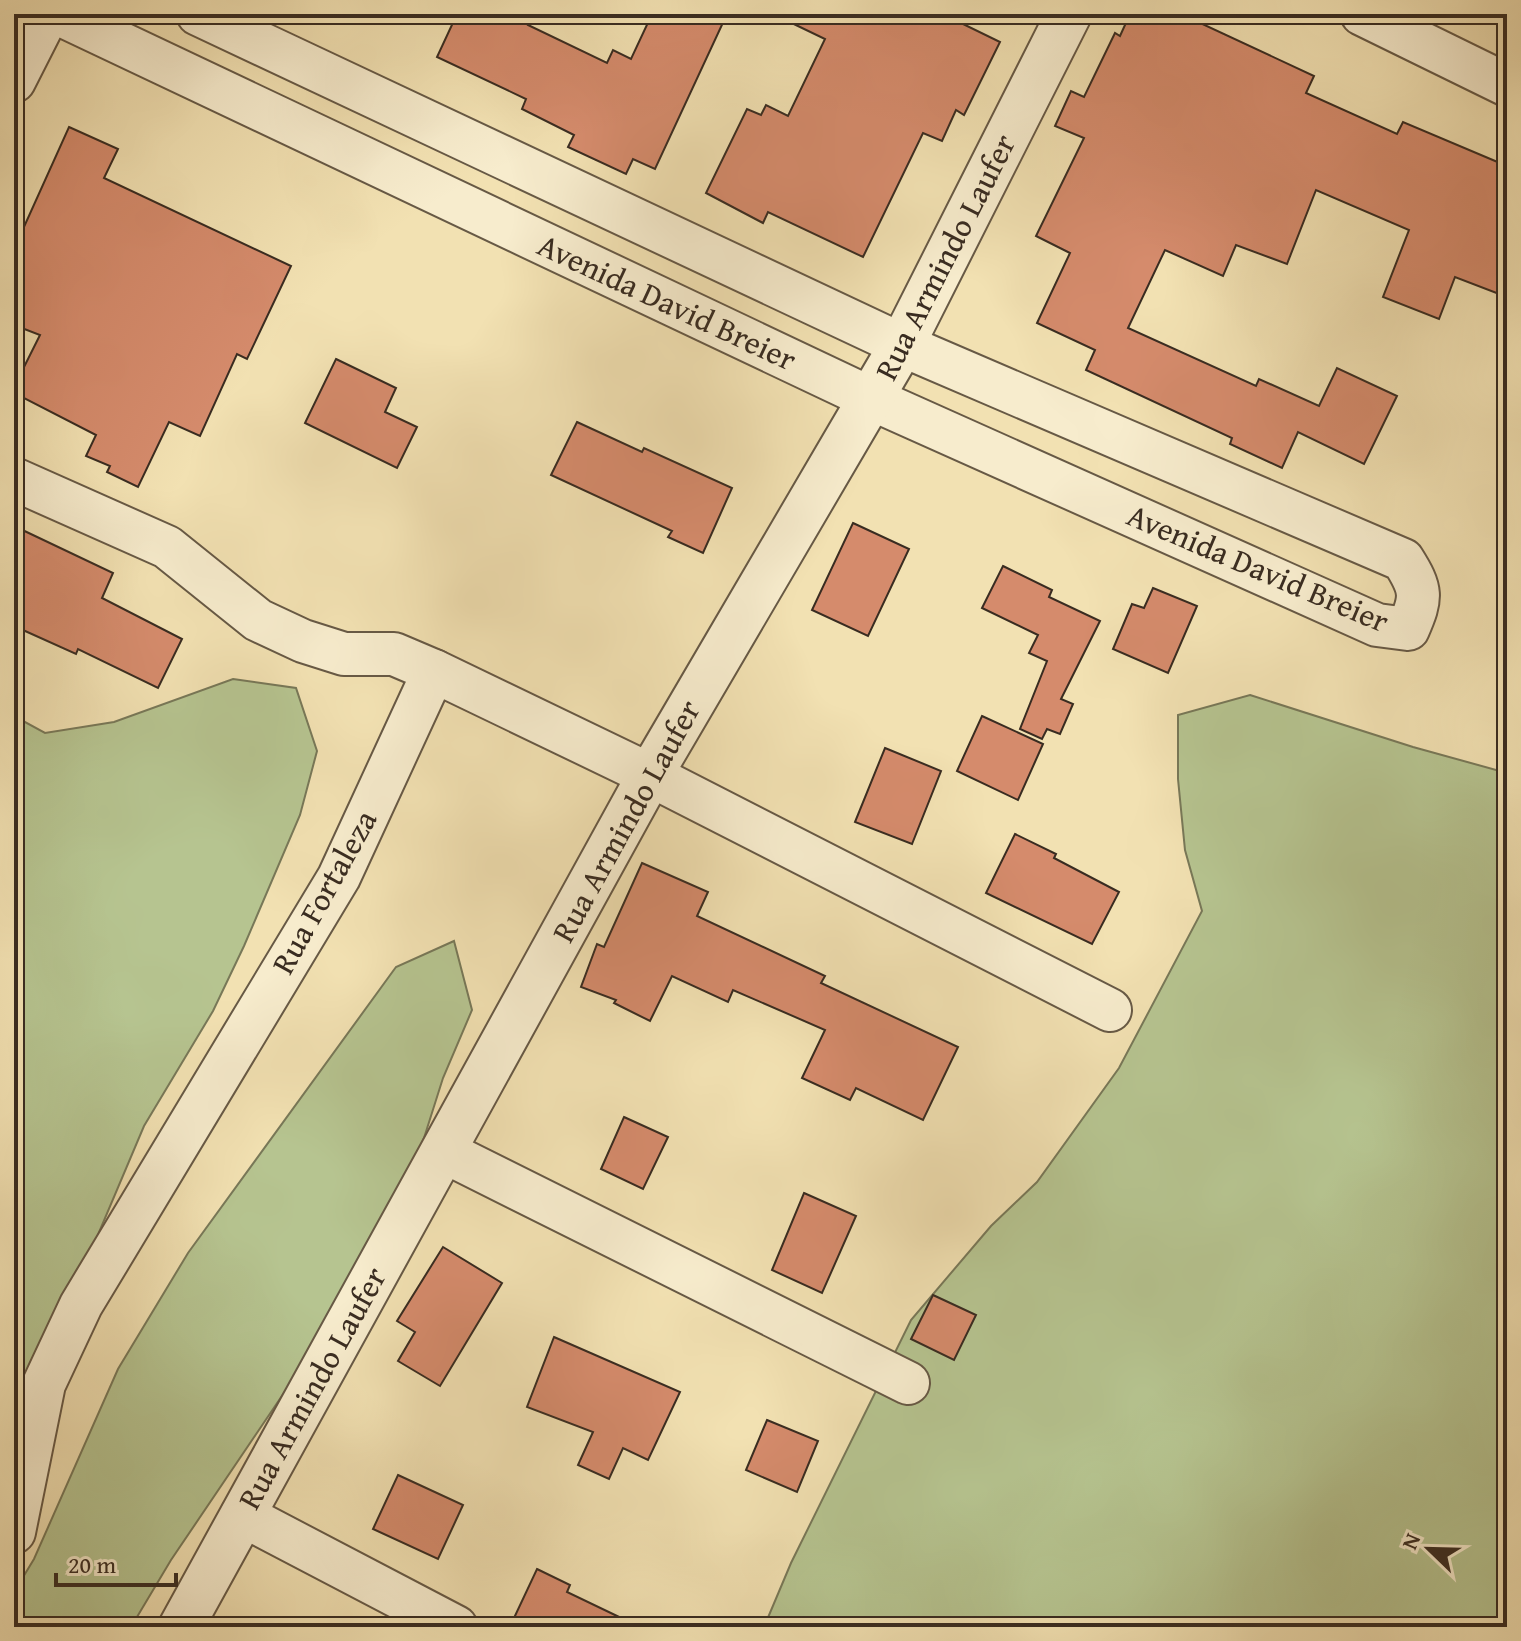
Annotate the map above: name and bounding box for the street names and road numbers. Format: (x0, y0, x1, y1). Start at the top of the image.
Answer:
street label: Rua Armindo Laufer (862, 126, 1027, 388)
street label: Avenida David Breier (530, 221, 804, 382)
street label: Avenida David Breier (1120, 491, 1396, 644)
street label: Rua Armindo Laufer (539, 691, 712, 950)
street label: Rua Fortaleza (259, 801, 388, 982)
street label: Rua Armindo Laufer (225, 1258, 398, 1517)

